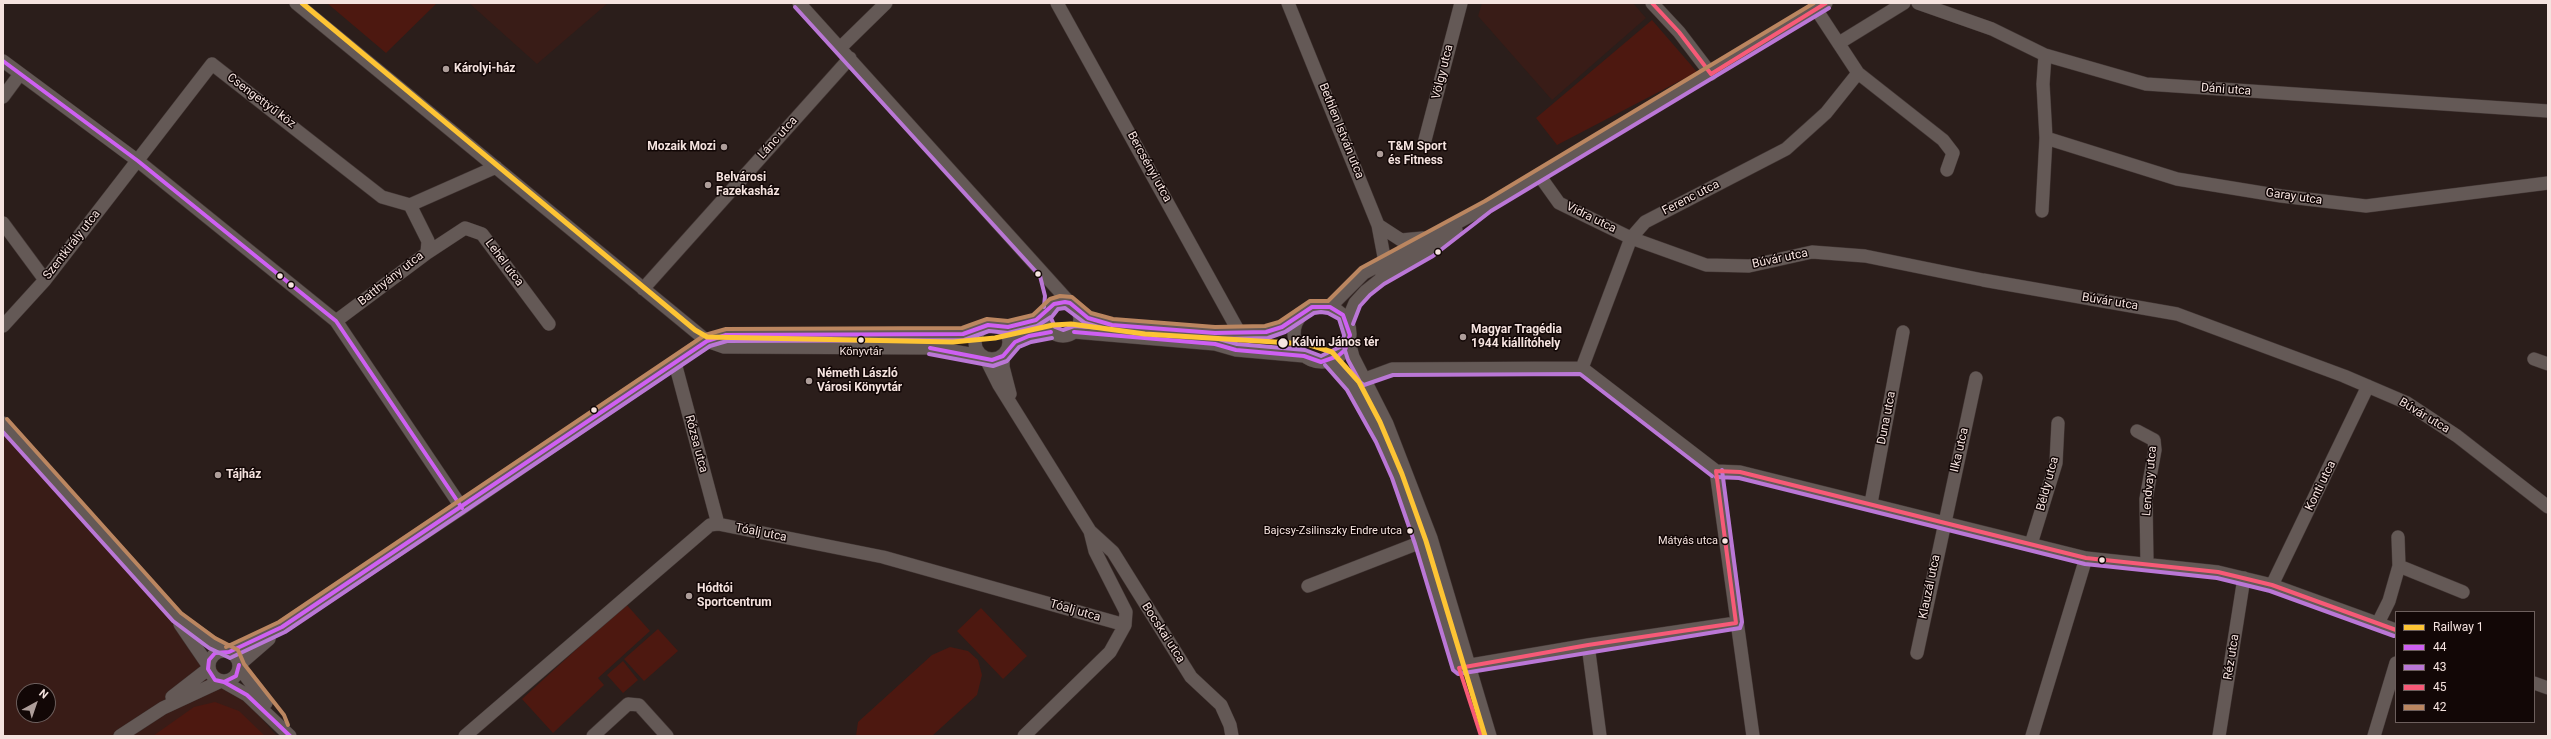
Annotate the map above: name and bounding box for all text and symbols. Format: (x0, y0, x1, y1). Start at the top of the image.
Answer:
street label: Völgy utca (1429, 43, 1457, 101)
place label: Károlyi-ház (454, 62, 515, 76)
marker: Károlyi-ház (441, 64, 451, 74)
street label: Csengettyű köz (224, 71, 298, 131)
street label: Bethlen István utca (1315, 81, 1367, 181)
street label: Dáni utca (2200, 81, 2252, 99)
street label: Lánc utca (755, 114, 801, 162)
street label: Bercsényi utca (1124, 129, 1174, 205)
place label: Mozaik Mozi (647, 140, 716, 154)
place label: T&M Sport és Fitness (1388, 140, 1446, 168)
marker: Mozaik Mozi (719, 142, 729, 152)
marker: T&M Sport és Fitness (1375, 149, 1385, 159)
place label: Belvárosi Fazekasház (716, 171, 780, 199)
street label: Ferenc utca (1660, 177, 1722, 219)
marker: Belvárosi Fazekasház (703, 180, 713, 190)
street label: Garay utca (2265, 186, 2323, 208)
street label: Vidra utca (1564, 200, 1618, 236)
street label: Szentkirály utca (40, 207, 104, 283)
street label: Lehel utca (482, 237, 526, 289)
street label: Búvár utca (1751, 246, 1809, 272)
unlabelled marker (1433, 247, 1443, 257)
street label: Batthyány utca (355, 249, 427, 309)
unlabelled marker (1033, 269, 1043, 279)
unlabelled marker (275, 271, 285, 281)
unlabelled marker (286, 280, 296, 290)
street label: Búvár utca (2081, 290, 2139, 314)
place label: Magyar Tragédia 1944 kiállítóhely (1471, 323, 1562, 351)
marker: Magyar Tragédia 1944 kiállítóhely (1458, 332, 1468, 342)
marker: Könyvtár (856, 335, 866, 345)
marker: Kálvin János tér (1276, 336, 1290, 350)
place label: Kálvin János tér (1292, 336, 1379, 350)
place label: Könyvtár (840, 345, 882, 359)
place label: Németh László Városi Könyvtár (817, 367, 902, 395)
marker: Németh László Városi Könyvtár (804, 376, 814, 386)
street label: Duna utca (1875, 390, 1899, 446)
street label: Búvár utca (2396, 395, 2452, 437)
unlabelled marker (589, 405, 599, 415)
street label: Rózsa utca (681, 414, 711, 474)
street label: Ilka utca (1948, 426, 1972, 474)
street label: Lendvay utca (2140, 445, 2160, 517)
street label: Béldy utca (2034, 455, 2062, 513)
street label: Konti utca (2303, 459, 2339, 513)
place label: Tájház (226, 468, 261, 482)
marker: Tájház (213, 470, 223, 480)
street label: Tóalj utca (734, 521, 788, 545)
place label: Bajcsy-Zsilinszky Endre utca (1264, 524, 1402, 538)
marker: Bajcsy-Zsilinszky Endre utca (1405, 526, 1415, 536)
place label: Mátyás utca (1658, 534, 1718, 548)
marker: Mátyás utca (1720, 536, 1730, 546)
street label: Klauzál utca (1916, 554, 1944, 620)
unlabelled marker (2097, 555, 2107, 565)
place label: Hódtói Sportcentrum (697, 582, 772, 610)
marker: Hódtói Sportcentrum (684, 591, 694, 601)
street label: Tóalj utca (1048, 597, 1102, 625)
street label: Bocskai utca (1138, 600, 1188, 666)
legend (2395, 611, 2535, 723)
text: Railway 1 (2433, 620, 2484, 634)
street label: Réz utca (2221, 633, 2243, 681)
text: 44 (2433, 640, 2447, 654)
text: 43 (2433, 660, 2447, 674)
text: 45 (2433, 680, 2447, 694)
north arrow (16, 683, 56, 723)
text: N (36, 687, 51, 702)
text: 42 (2433, 700, 2447, 714)

